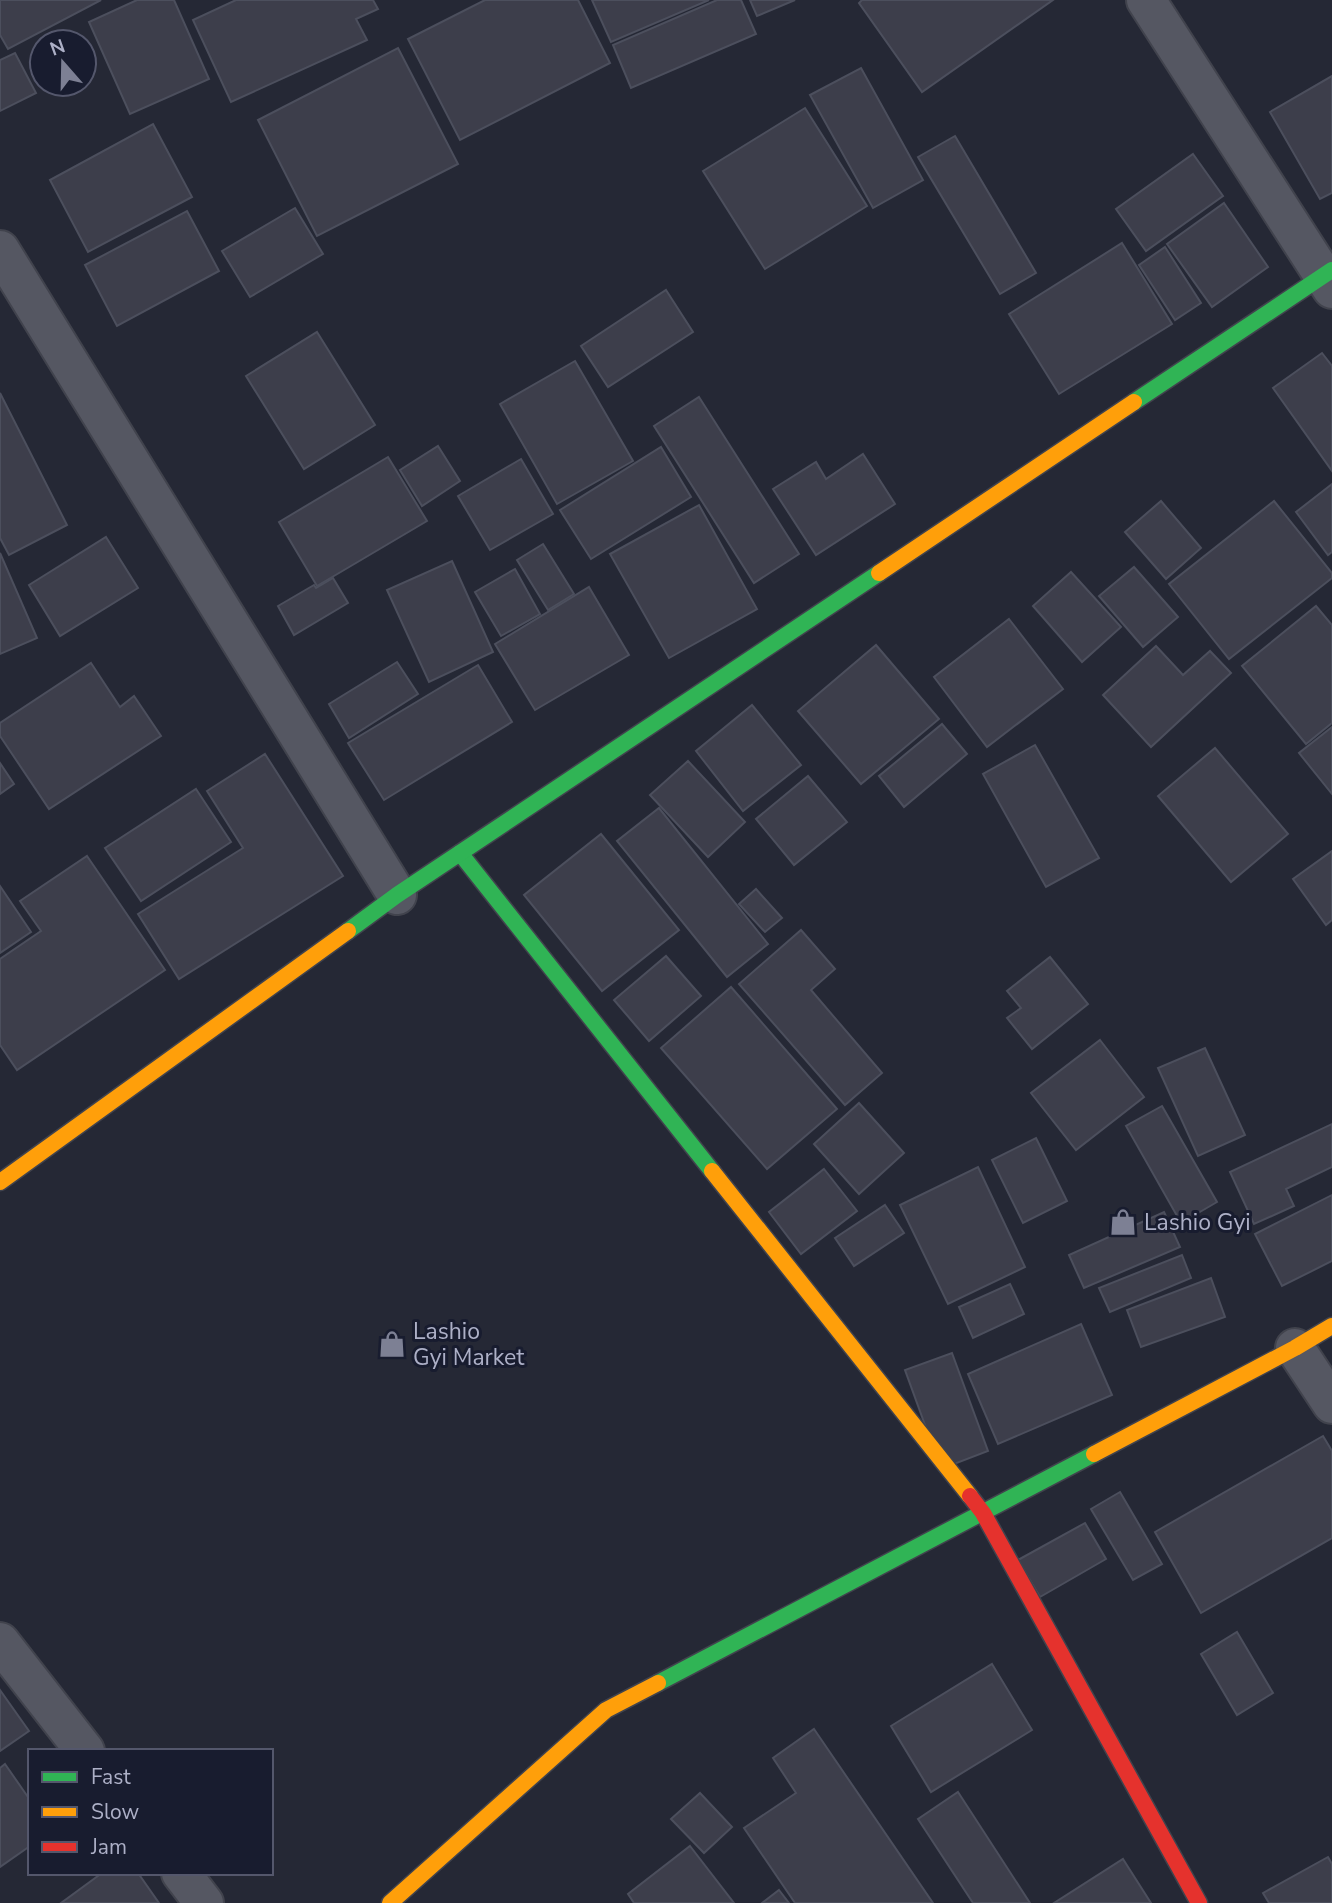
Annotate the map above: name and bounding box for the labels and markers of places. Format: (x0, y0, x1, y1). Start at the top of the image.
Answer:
shop icon: Lashio Gyi (1108, 1207, 1138, 1237)
place label: Lashio Gyi (1144, 1207, 1251, 1238)
place label: Lashio Gyi Market (413, 1316, 525, 1373)
shop icon: Lashio Gyi Market (377, 1329, 407, 1359)

